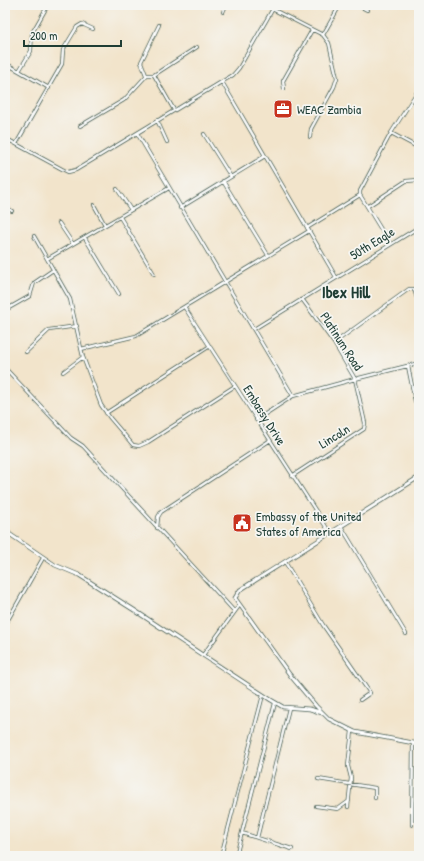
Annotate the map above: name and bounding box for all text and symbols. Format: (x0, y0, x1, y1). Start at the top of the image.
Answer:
scale bar (24, 22, 121, 48)
text: 200 m (30, 27, 57, 44)
office icon: WEAC Zambia (272, 98, 294, 120)
place label: WEAC Zambia (297, 100, 361, 118)
street label: 50th Eagle (346, 222, 398, 264)
district label: Ibex Hill (322, 280, 371, 303)
street label: Platinum Road (316, 308, 368, 374)
street label: Embassy Drive (239, 381, 291, 449)
street label: Lincoln (315, 419, 353, 452)
place label: Embassy of the United States of America (256, 507, 361, 540)
public building icon: Embassy of the United States of America (231, 512, 253, 534)

